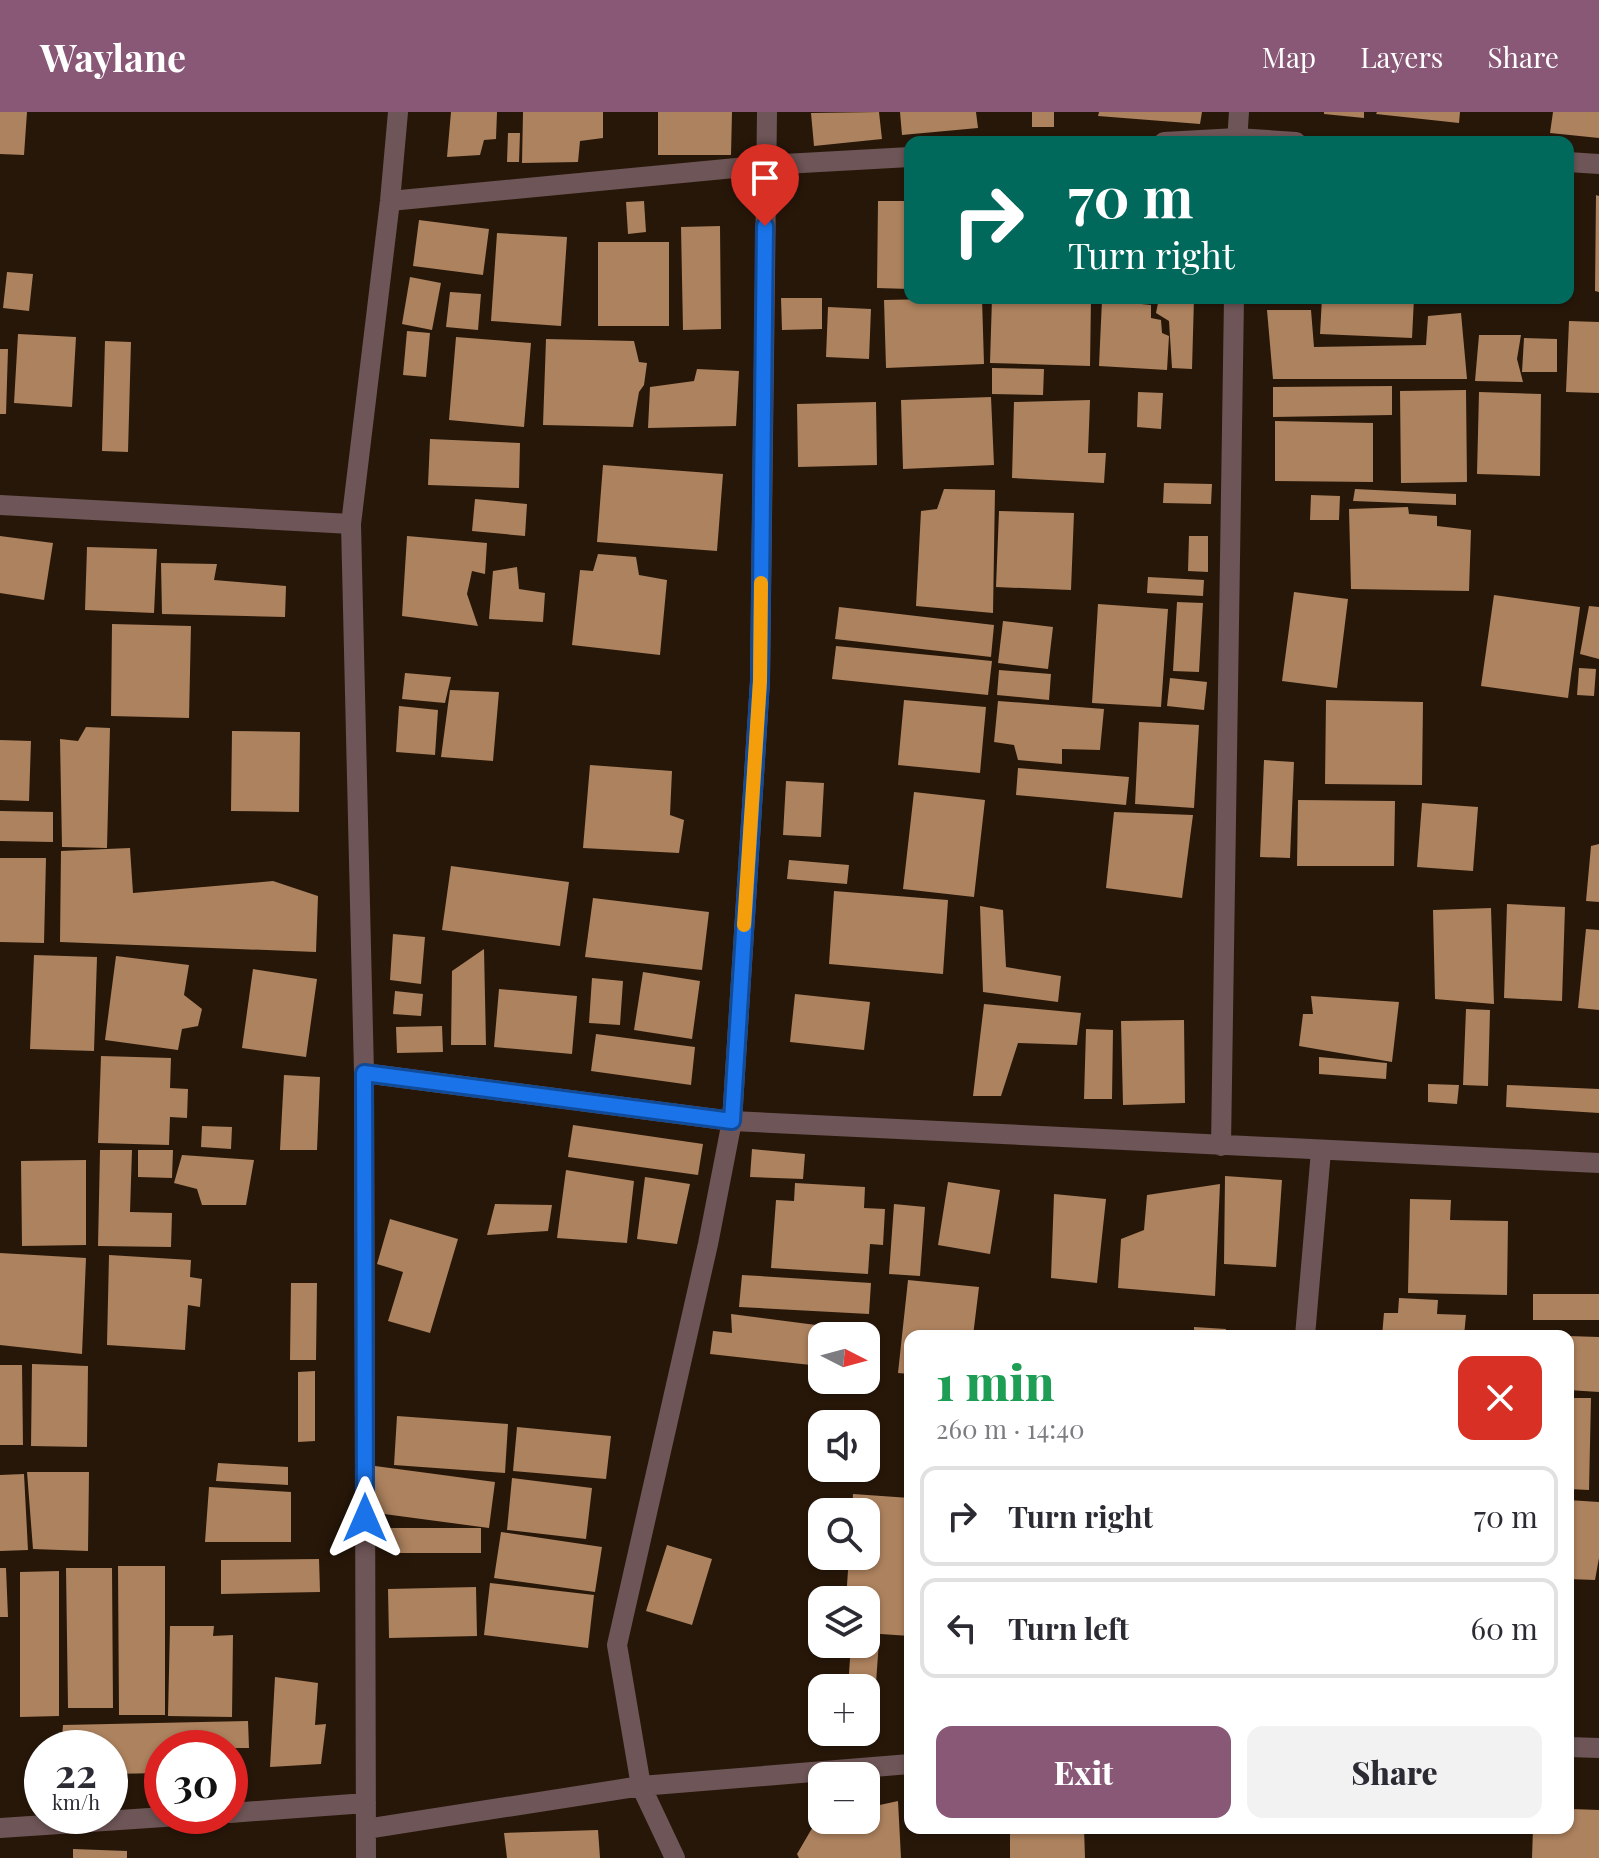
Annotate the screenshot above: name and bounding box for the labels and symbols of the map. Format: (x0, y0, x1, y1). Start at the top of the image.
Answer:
pin (731, 144, 799, 226)
north arrow (808, 1322, 880, 1394)
position arrow (323, 1476, 407, 1560)
speed limit sign: 30 (144, 1730, 248, 1834)

